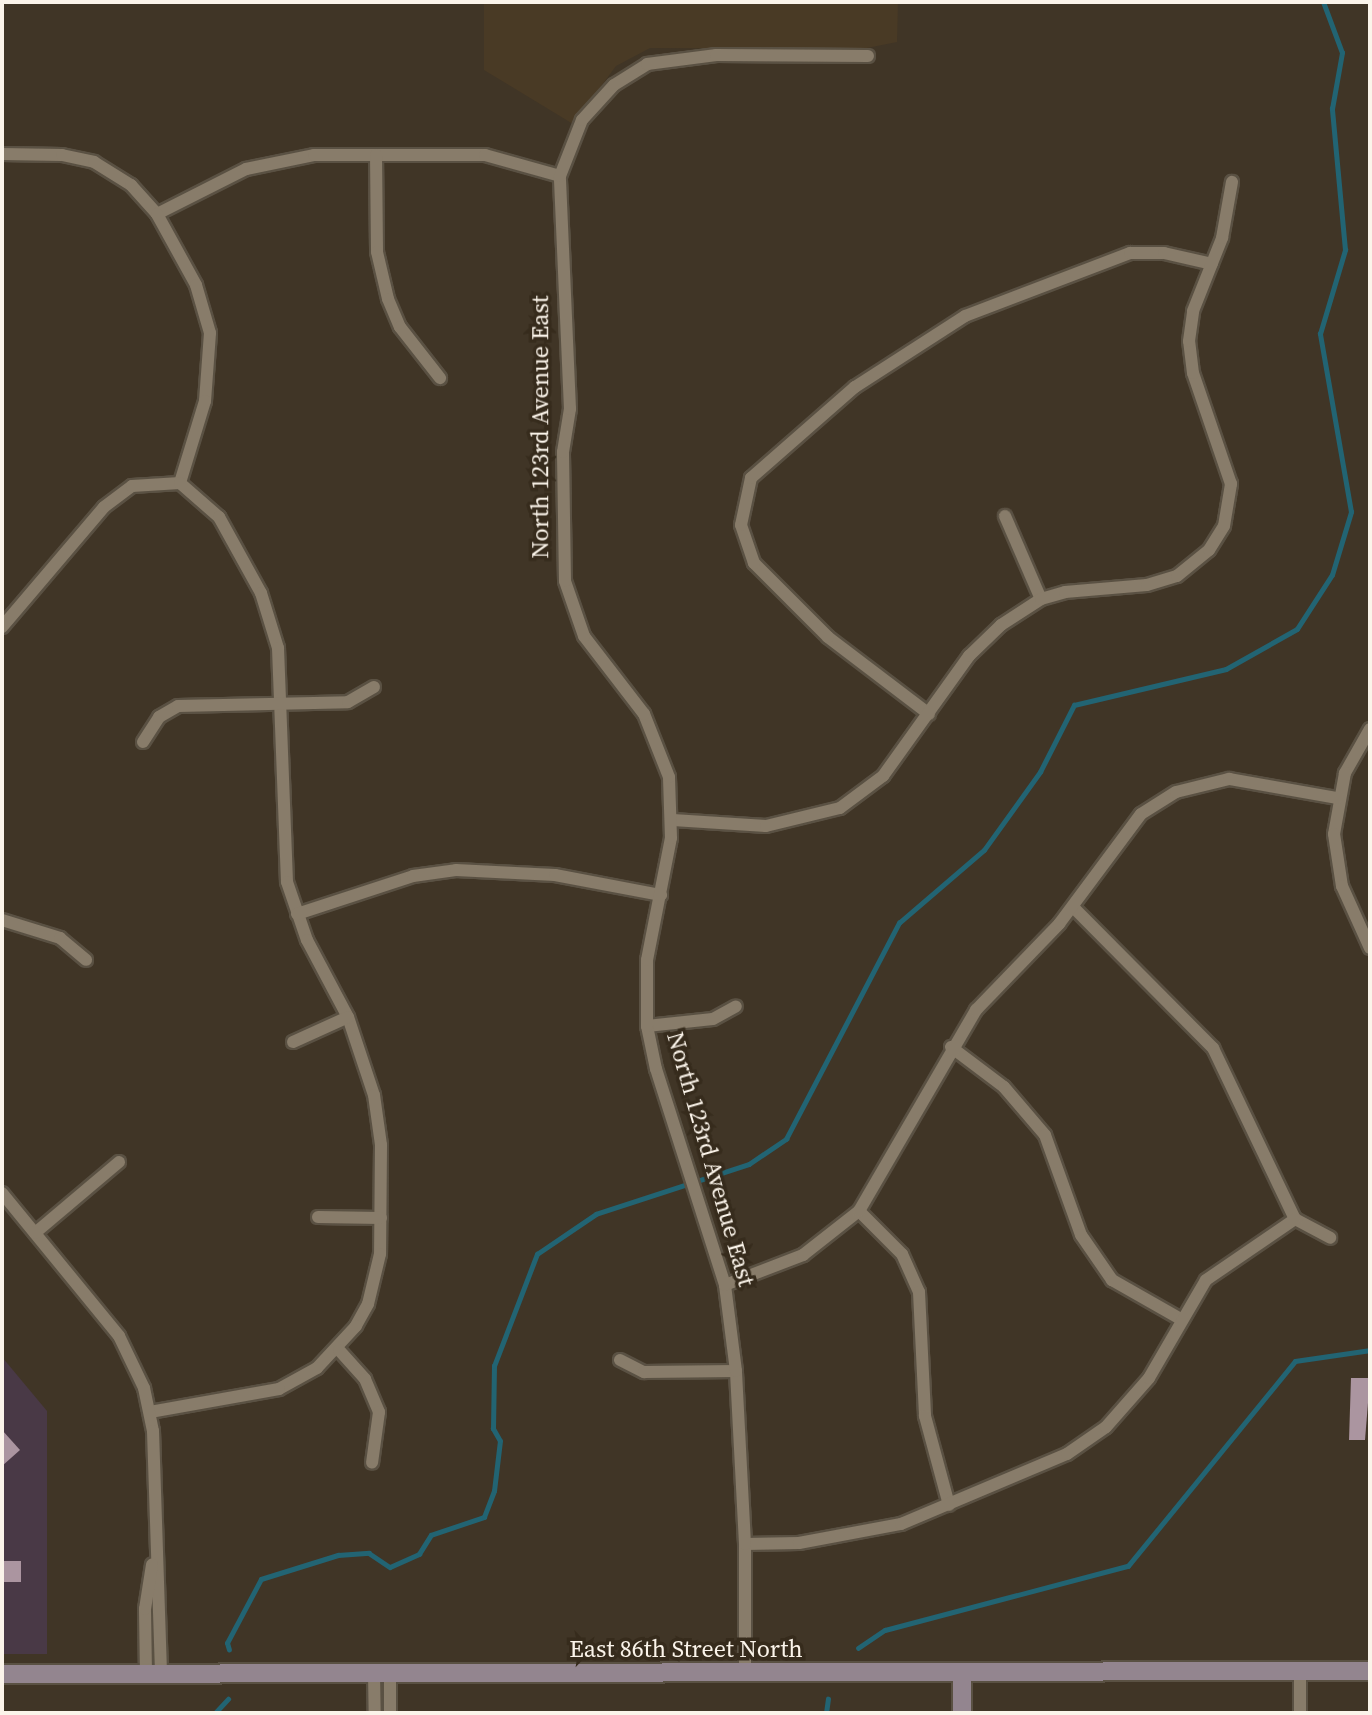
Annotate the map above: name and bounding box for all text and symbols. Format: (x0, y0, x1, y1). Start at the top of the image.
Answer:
street label: North 123rd Avenue East (526, 295, 554, 559)
street label: North 123rd Avenue East (661, 1028, 761, 1290)
street label: East 86th Street North (569, 1635, 803, 1663)

